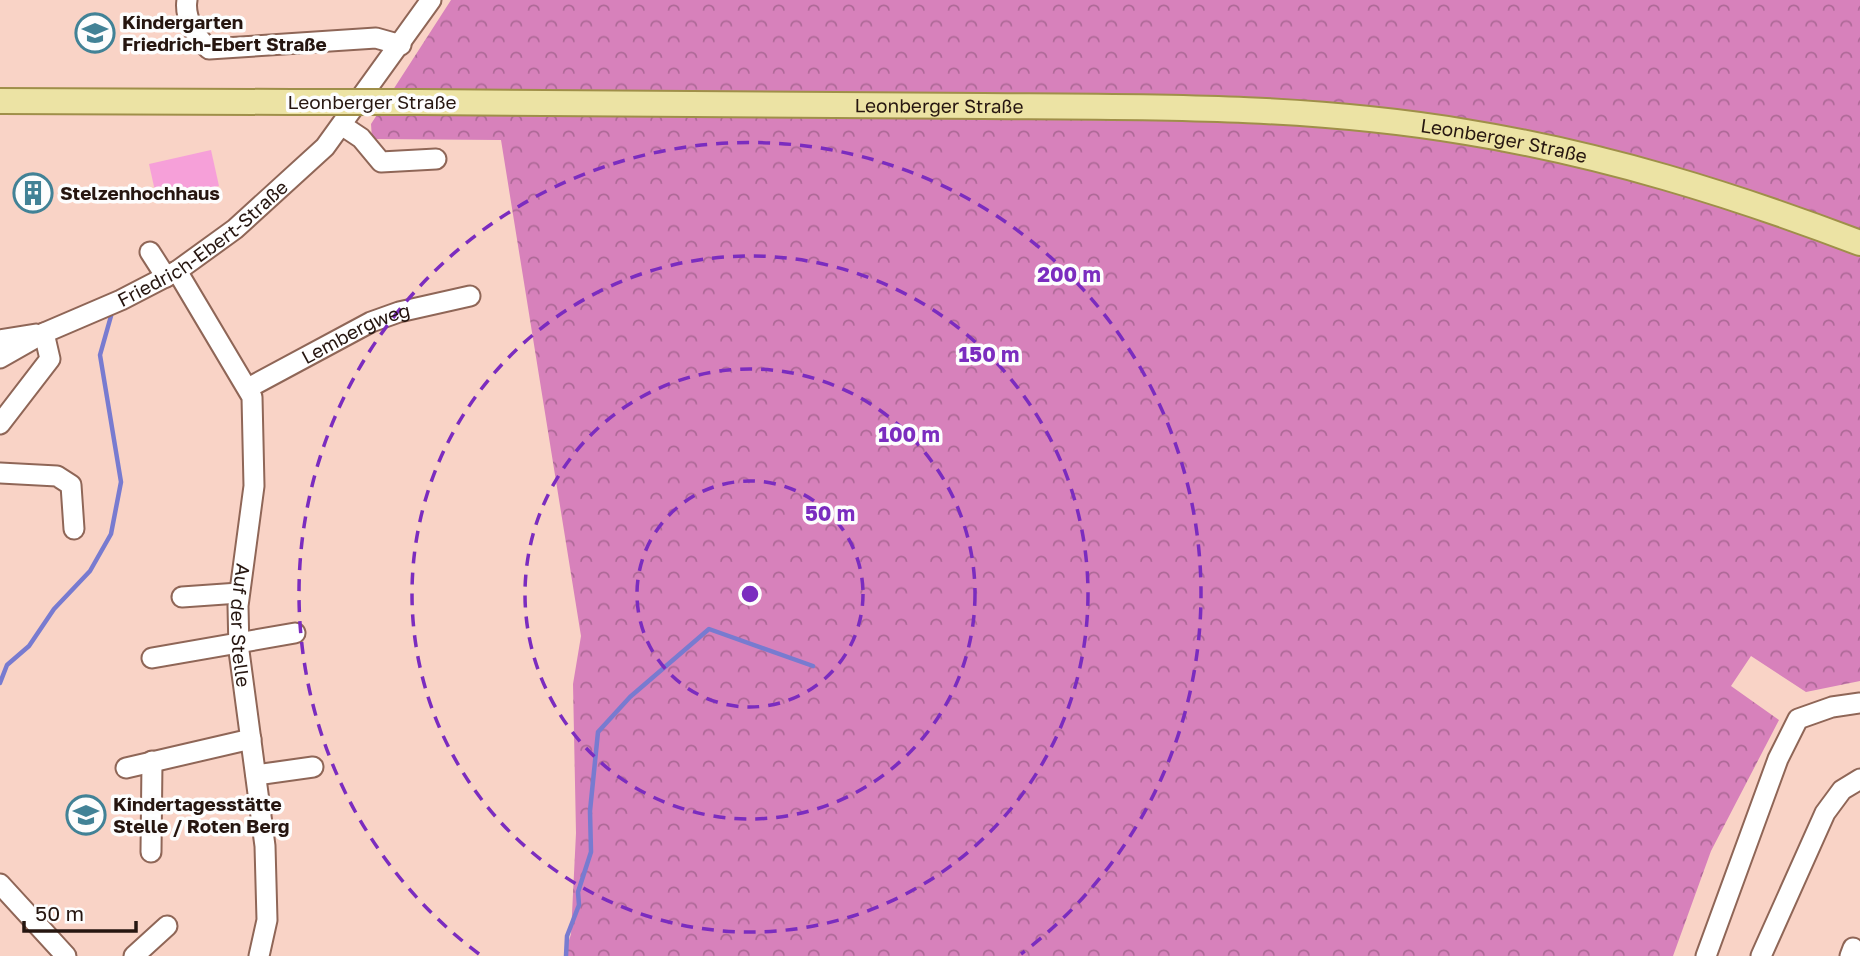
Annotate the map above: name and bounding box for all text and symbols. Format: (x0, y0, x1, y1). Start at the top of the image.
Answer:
place label: Kindergarten Friedrich-Ebert Straße (122, 10, 327, 55)
school or university icon: Kindergarten Friedrich-Ebert Straße (74, 12, 116, 54)
street label: Leonberger Straße (288, 90, 456, 113)
street label: Leonberger Straße (854, 93, 1024, 117)
street label: Leonberger Straße (1419, 113, 1590, 167)
building icon: Stelzenhochhaus (12, 172, 54, 214)
street label: Friedrich-Ebert-Straße (113, 175, 292, 311)
place label: Stelzenhochhaus (60, 181, 220, 204)
text: 200 m (1037, 261, 1101, 287)
street label: Lembergweg (297, 298, 412, 368)
text: 150 m (959, 341, 1019, 367)
text: 100 m (878, 421, 940, 447)
text: 50 m (805, 500, 855, 526)
street label: Auf der Stelle (226, 562, 256, 688)
centre of rings (738, 582, 762, 606)
place label: Kindertagesstätte Stelle / Roten Berg (113, 792, 290, 837)
school or university icon: Kindertagesstätte Stelle / Roten Berg (65, 794, 107, 836)
scale bar (24, 890, 136, 934)
text: 50 m (35, 900, 84, 926)

